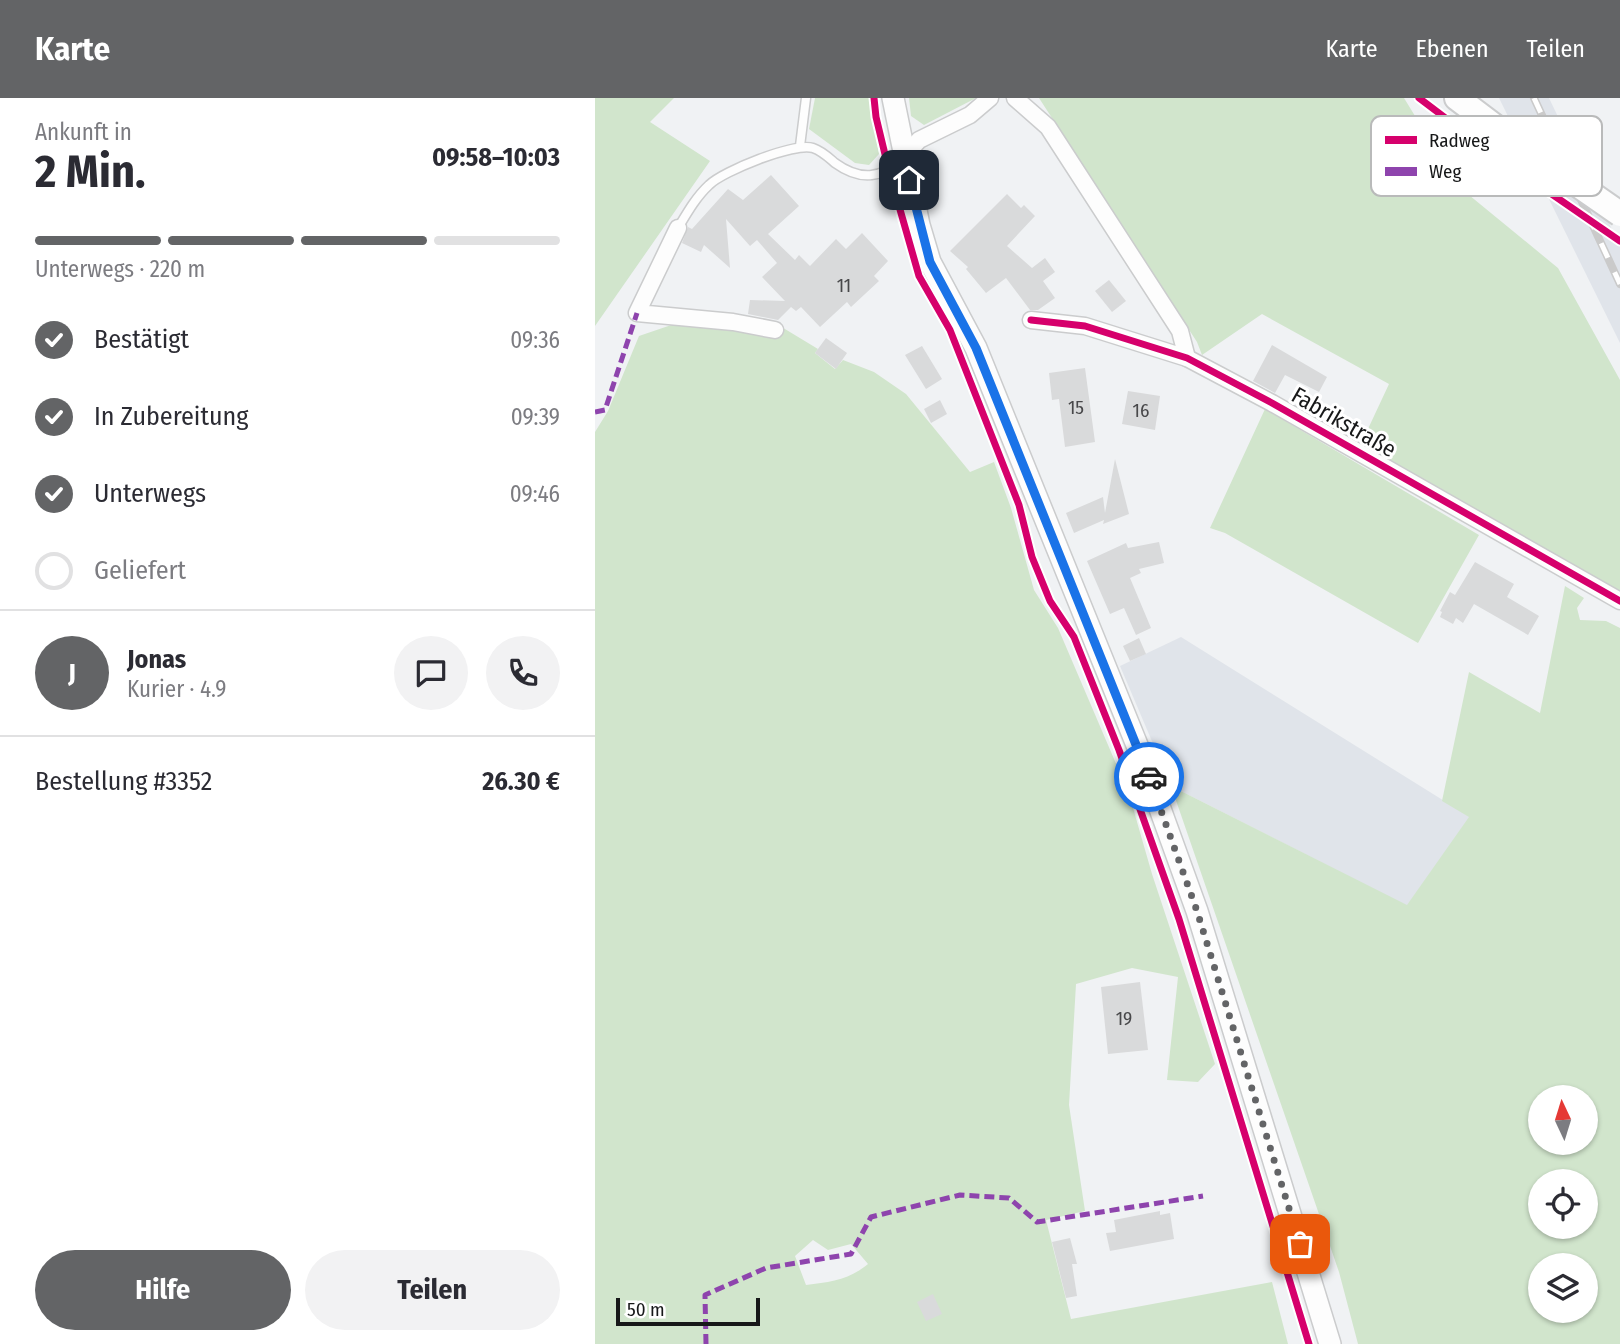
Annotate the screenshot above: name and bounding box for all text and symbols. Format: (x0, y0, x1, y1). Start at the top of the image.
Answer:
text: Karte (35, 29, 110, 69)
text: Karte (1326, 35, 1378, 63)
text: Ebenen (1416, 35, 1489, 63)
text: Teilen (1527, 35, 1585, 63)
legend (1371, 116, 1602, 196)
text: Ankunft in (35, 118, 132, 146)
text: Radweg (1429, 129, 1489, 152)
text: 09:58–10:03 (432, 142, 560, 173)
text: 2 Min. (35, 144, 146, 199)
pin (879, 150, 939, 210)
text: Weg (1429, 160, 1461, 183)
icon: home (890, 161, 928, 199)
text: Unterwegs · 220 m (35, 255, 205, 283)
house number: 11 (837, 274, 851, 297)
icon: check (35, 321, 73, 359)
text: Bestätigt (94, 324, 189, 355)
text: 09:36 (510, 326, 560, 354)
street label: Fabrikstraße (1287, 381, 1401, 463)
house number: 15 (1068, 396, 1084, 419)
icon: check (35, 398, 73, 436)
house number: 16 (1133, 399, 1149, 422)
text: In Zubereitung (94, 401, 248, 432)
text: 09:39 (511, 403, 560, 431)
icon: check (35, 475, 73, 513)
text: Unterwegs (94, 478, 206, 509)
text: 09:46 (510, 480, 560, 508)
text: Geliefert (94, 555, 186, 586)
button: chat (394, 636, 468, 710)
button: phone (486, 636, 560, 710)
text: Jonas (127, 644, 186, 675)
text: J (68, 658, 76, 689)
text: Kurier · 4.9 (127, 675, 227, 703)
courier (1114, 742, 1184, 812)
icon: car (1130, 758, 1168, 796)
text: Bestellung #3352 (35, 766, 212, 797)
text: 26.30 € (482, 766, 560, 797)
house number: 19 (1116, 1007, 1132, 1030)
north arrow (1528, 1085, 1598, 1155)
map controls (1528, 1085, 1598, 1323)
button: locate (1528, 1169, 1598, 1239)
pin (1270, 1214, 1330, 1274)
icon: bag (1281, 1225, 1319, 1263)
button: Hilfe (35, 1250, 291, 1330)
button: Teilen (305, 1250, 560, 1330)
button: layers (1528, 1253, 1598, 1323)
scale bar (616, 1295, 759, 1327)
text: 50 m (627, 1298, 665, 1321)

